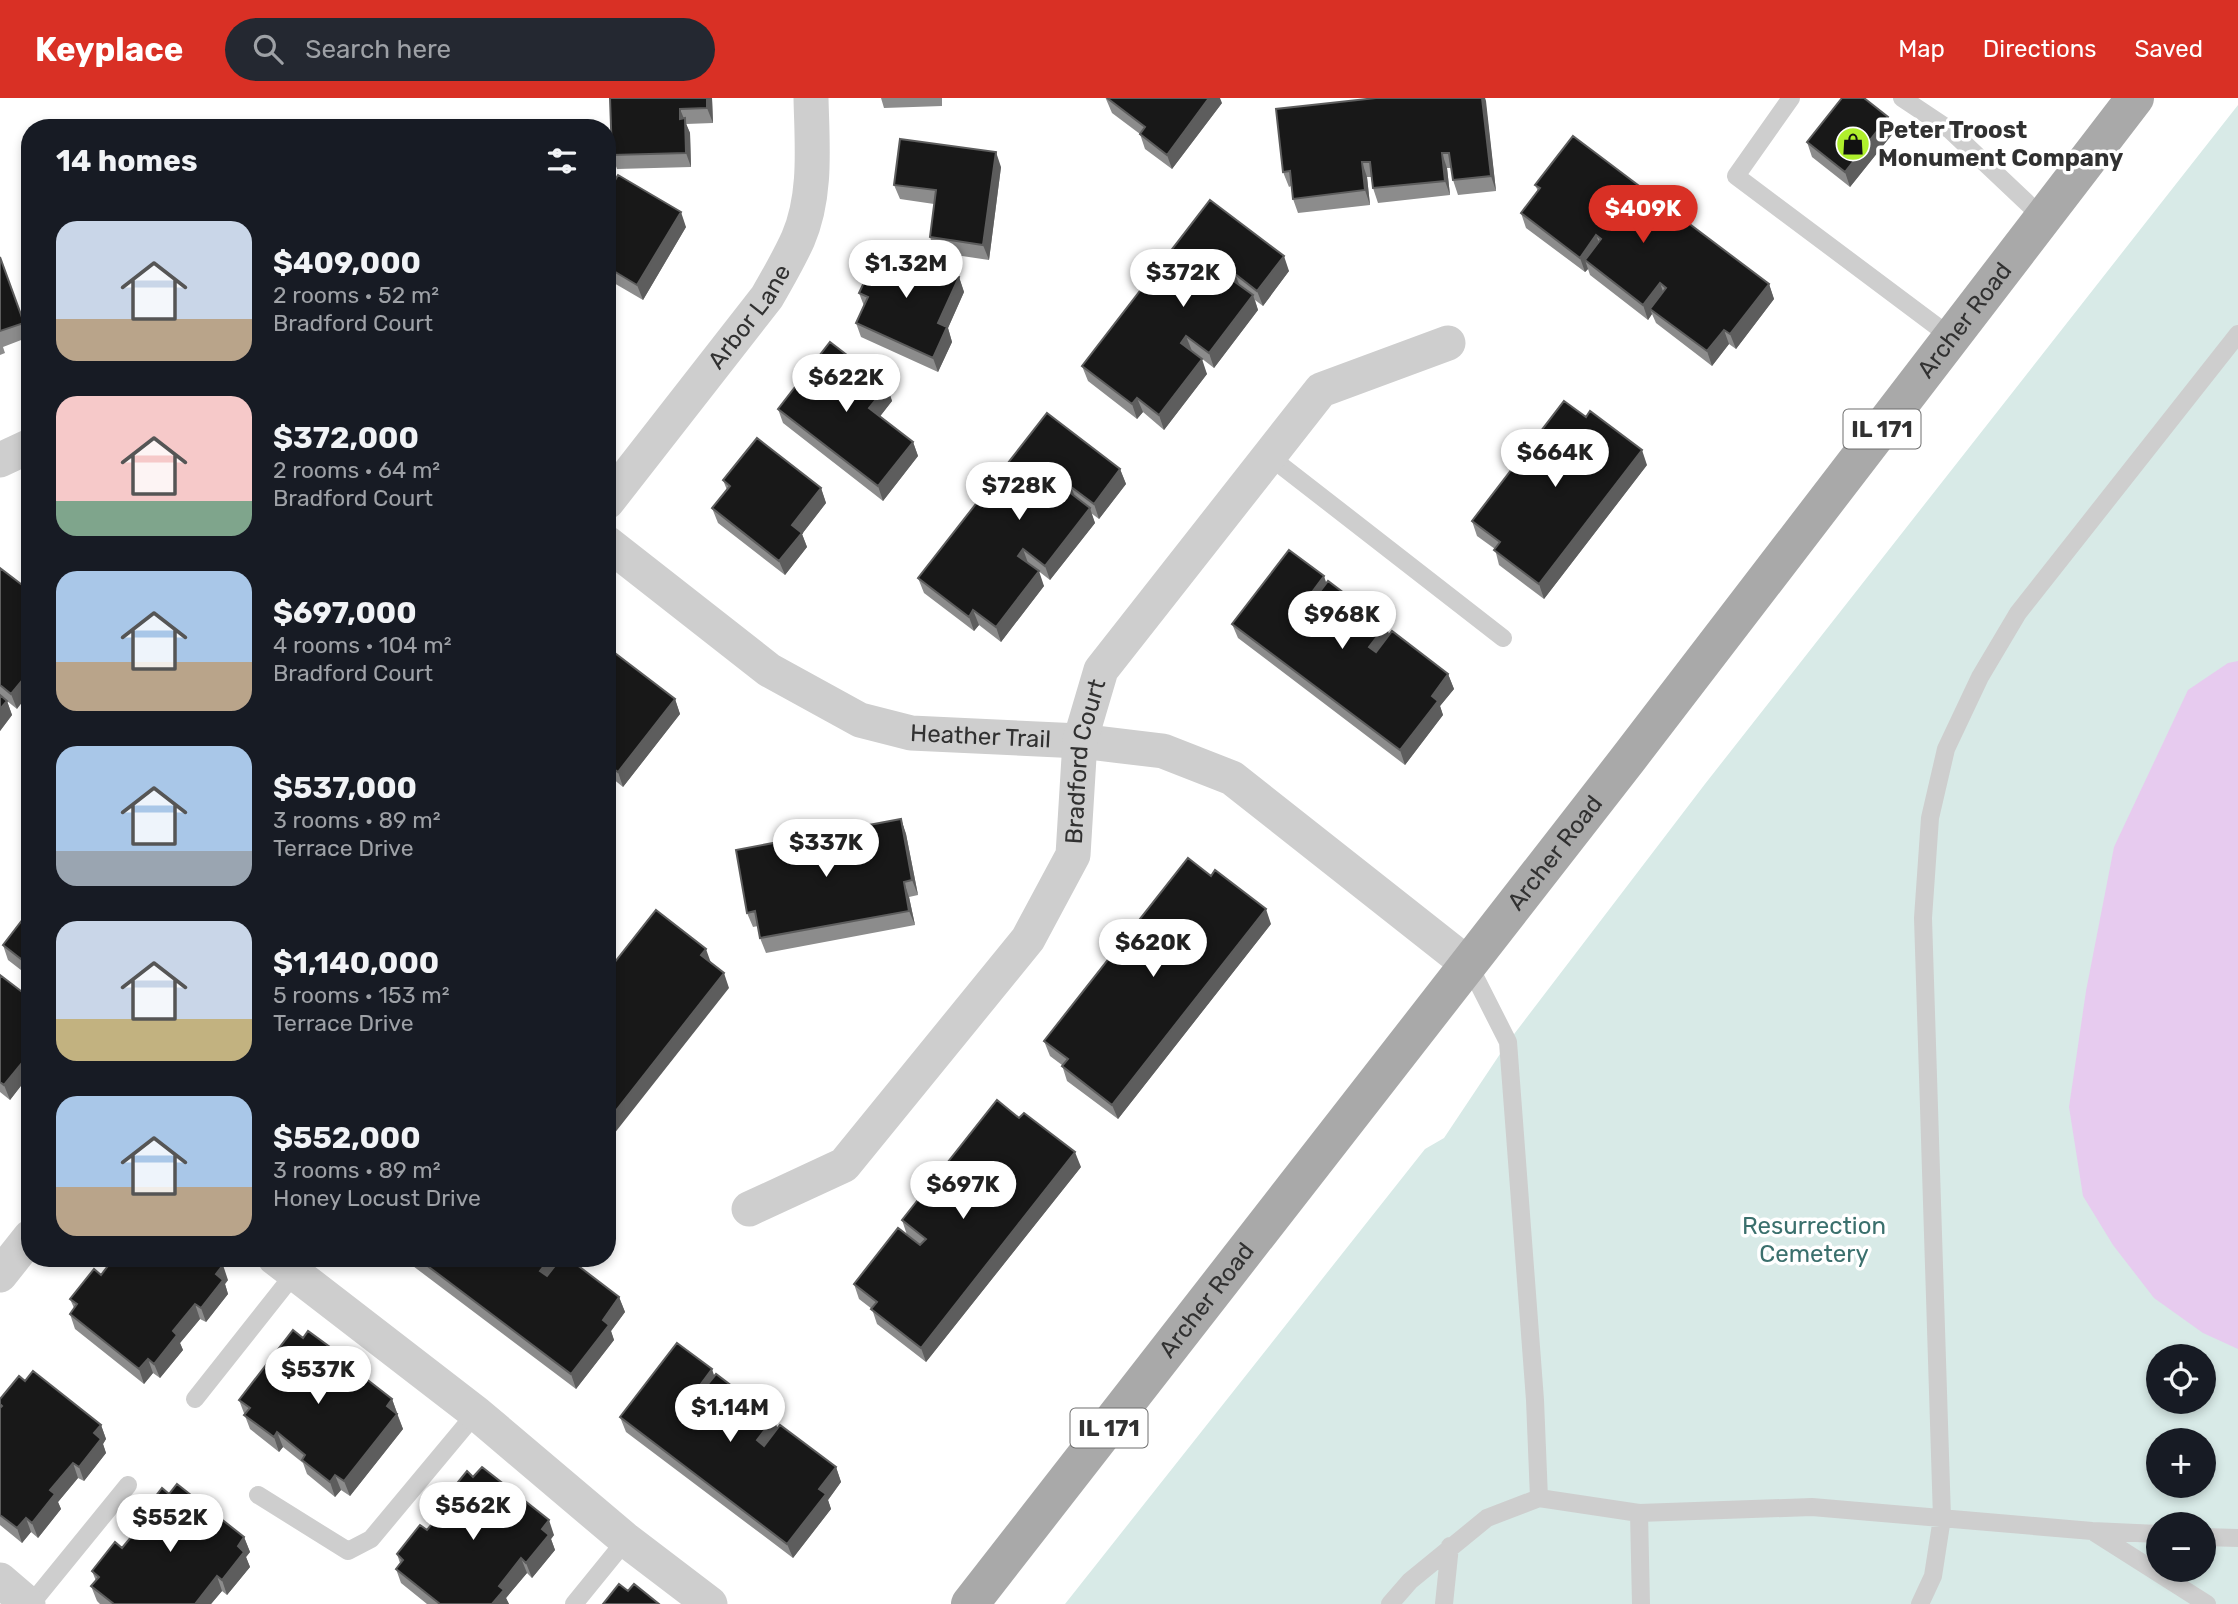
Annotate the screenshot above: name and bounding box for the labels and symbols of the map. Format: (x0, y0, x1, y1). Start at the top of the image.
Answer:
place label: Peter Troost Monument Company (1878, 116, 2123, 172)
shop icon: Peter Troost Monument Company (1834, 125, 1872, 163)
pin: $409K (1594, 186, 1692, 245)
pin: $1.32M (849, 240, 963, 300)
pin: $372K (1134, 250, 1232, 309)
street label: Archer Road (1912, 257, 2018, 383)
street label: Arbor Lane (702, 260, 797, 374)
pin: $622K (797, 354, 895, 414)
road number: IL 171 (1843, 410, 1920, 448)
pin: $664K (1506, 430, 1604, 489)
pin: $728K (970, 462, 1068, 522)
pin: $968K (1293, 592, 1391, 651)
street label: Bradford Court (1060, 676, 1112, 845)
street label: Heather Trail (910, 719, 1052, 754)
street label: Archer Road (1502, 790, 1608, 916)
pin: $337K (777, 820, 875, 879)
pin: $620K (1104, 920, 1202, 979)
pin: $697K (914, 1162, 1012, 1221)
park label: Resurrection Cemetery (1742, 1212, 1886, 1268)
street label: Archer Road (1153, 1237, 1260, 1363)
pin: $537K (269, 1346, 367, 1406)
pin: $1.14M (673, 1384, 787, 1444)
road number: IL 171 (1070, 1408, 1148, 1448)
pin: $562K (424, 1482, 522, 1542)
pin: $552K (121, 1494, 219, 1554)

